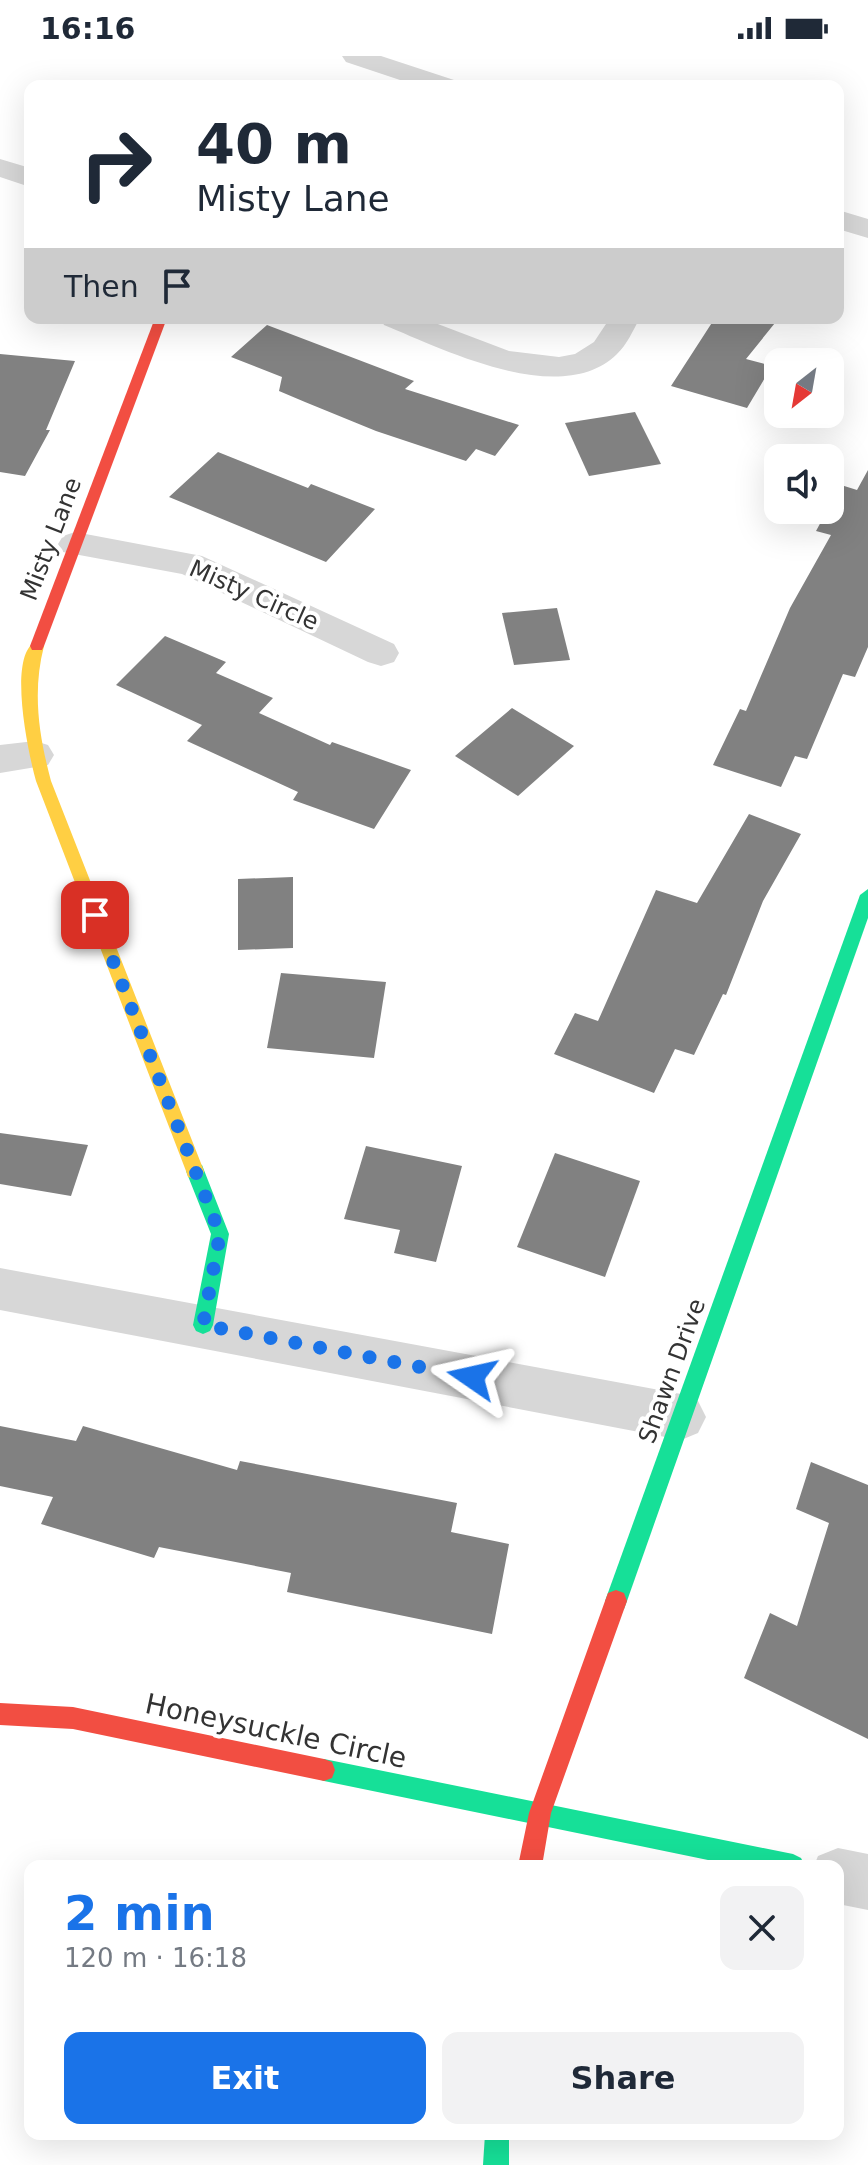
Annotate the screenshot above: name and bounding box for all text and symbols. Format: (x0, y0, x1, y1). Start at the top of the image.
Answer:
text: 16:16 (40, 11, 136, 46)
text: 40 m (196, 111, 352, 176)
icon: right (64, 112, 168, 216)
text: Misty Lane (196, 178, 390, 219)
icon: arrive (155, 264, 199, 308)
text: Then (64, 269, 139, 304)
north arrow (764, 348, 844, 428)
map controls (764, 348, 844, 524)
button: sound (764, 444, 844, 524)
street label: Misty Lane (15, 474, 87, 604)
street label: Misty Circle (185, 554, 323, 636)
pin (61, 881, 129, 949)
icon: arrive (73, 893, 117, 937)
street label: Shawn Drive (633, 1295, 711, 1447)
position arrow (430, 1335, 514, 1419)
street label: Honeysuckle Circle (142, 1687, 410, 1775)
text: 2 min (64, 1885, 215, 1941)
button: close (720, 1886, 804, 1970)
text: 120 m · 16:18 (64, 1943, 247, 1973)
button: Exit (64, 2032, 426, 2124)
button: Share (442, 2032, 804, 2124)

